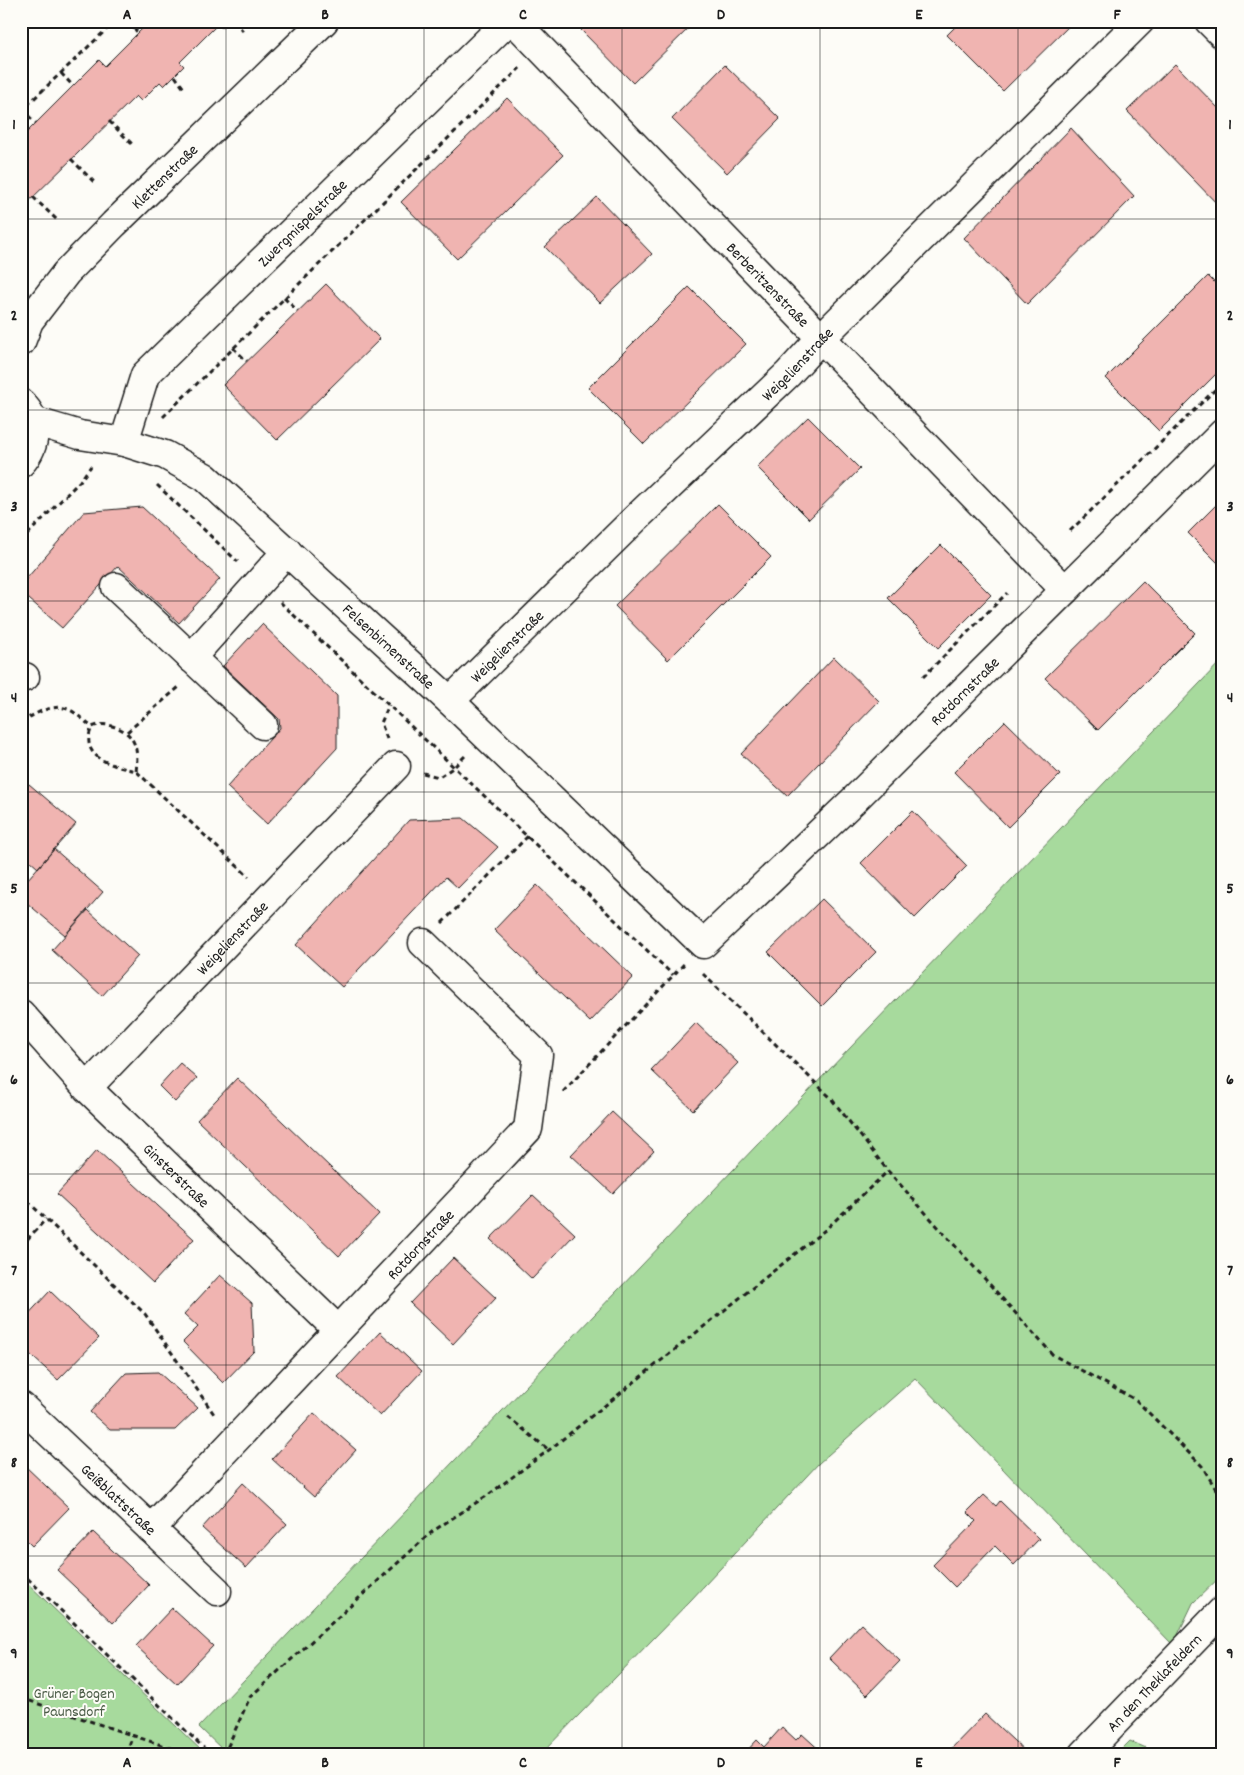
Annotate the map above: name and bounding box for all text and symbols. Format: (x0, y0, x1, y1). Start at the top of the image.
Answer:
text: A (123, 4, 132, 27)
text: B (321, 4, 329, 27)
text: C (519, 4, 527, 27)
text: D (717, 4, 726, 27)
text: E (915, 4, 923, 27)
text: F (1113, 4, 1121, 27)
text: 1 (12, 114, 16, 137)
text: 1 (1228, 114, 1232, 137)
street label: Klettenstraße (127, 140, 204, 216)
street label: Zwergmispelstraße (253, 175, 353, 273)
street label: Berberitzenstraße (720, 238, 814, 333)
text: 2 (11, 305, 18, 328)
text: 2 (1227, 305, 1234, 328)
street label: Weigelienstraße (757, 323, 840, 407)
text: 3 (10, 496, 18, 519)
text: 3 (1226, 496, 1234, 519)
street label: Felsenbirnenstraße (336, 599, 439, 696)
street label: Weigelienstraße (466, 606, 550, 689)
street label: Rotdornstraße (926, 653, 1006, 732)
text: 4 (11, 687, 17, 710)
text: 4 (1227, 687, 1233, 710)
text: 5 (10, 878, 18, 901)
text: 5 (1226, 878, 1234, 901)
street label: Weigelienstraße (192, 897, 275, 981)
text: 6 (10, 1069, 18, 1092)
text: 6 (1226, 1069, 1234, 1092)
street label: Ginsterstraße (137, 1139, 214, 1214)
street label: Rotdornstraße (383, 1205, 461, 1286)
text: 7 (11, 1260, 17, 1283)
text: 7 (1227, 1260, 1233, 1283)
text: 8 (11, 1452, 18, 1475)
text: 8 (1227, 1452, 1234, 1475)
street label: Geißblattstraße (74, 1459, 160, 1542)
street label: An den Theklafeldern (1102, 1630, 1208, 1738)
text: 9 (10, 1643, 18, 1666)
text: 9 (1226, 1643, 1234, 1666)
park label: Grüner Bogen Paunsdorf (33, 1683, 115, 1724)
text: A (123, 1752, 132, 1775)
text: B (321, 1752, 329, 1775)
text: C (519, 1752, 527, 1775)
text: D (717, 1752, 726, 1775)
text: E (915, 1752, 923, 1775)
text: F (1113, 1752, 1121, 1775)

